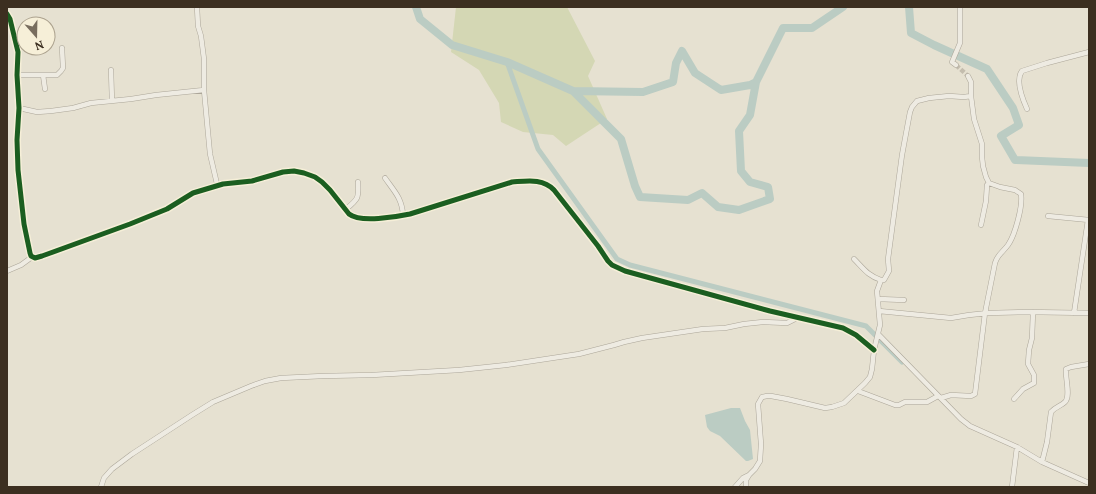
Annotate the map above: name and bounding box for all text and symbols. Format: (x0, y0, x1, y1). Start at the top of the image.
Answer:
north arrow (16, 16, 56, 56)
text: N (33, 37, 46, 54)

